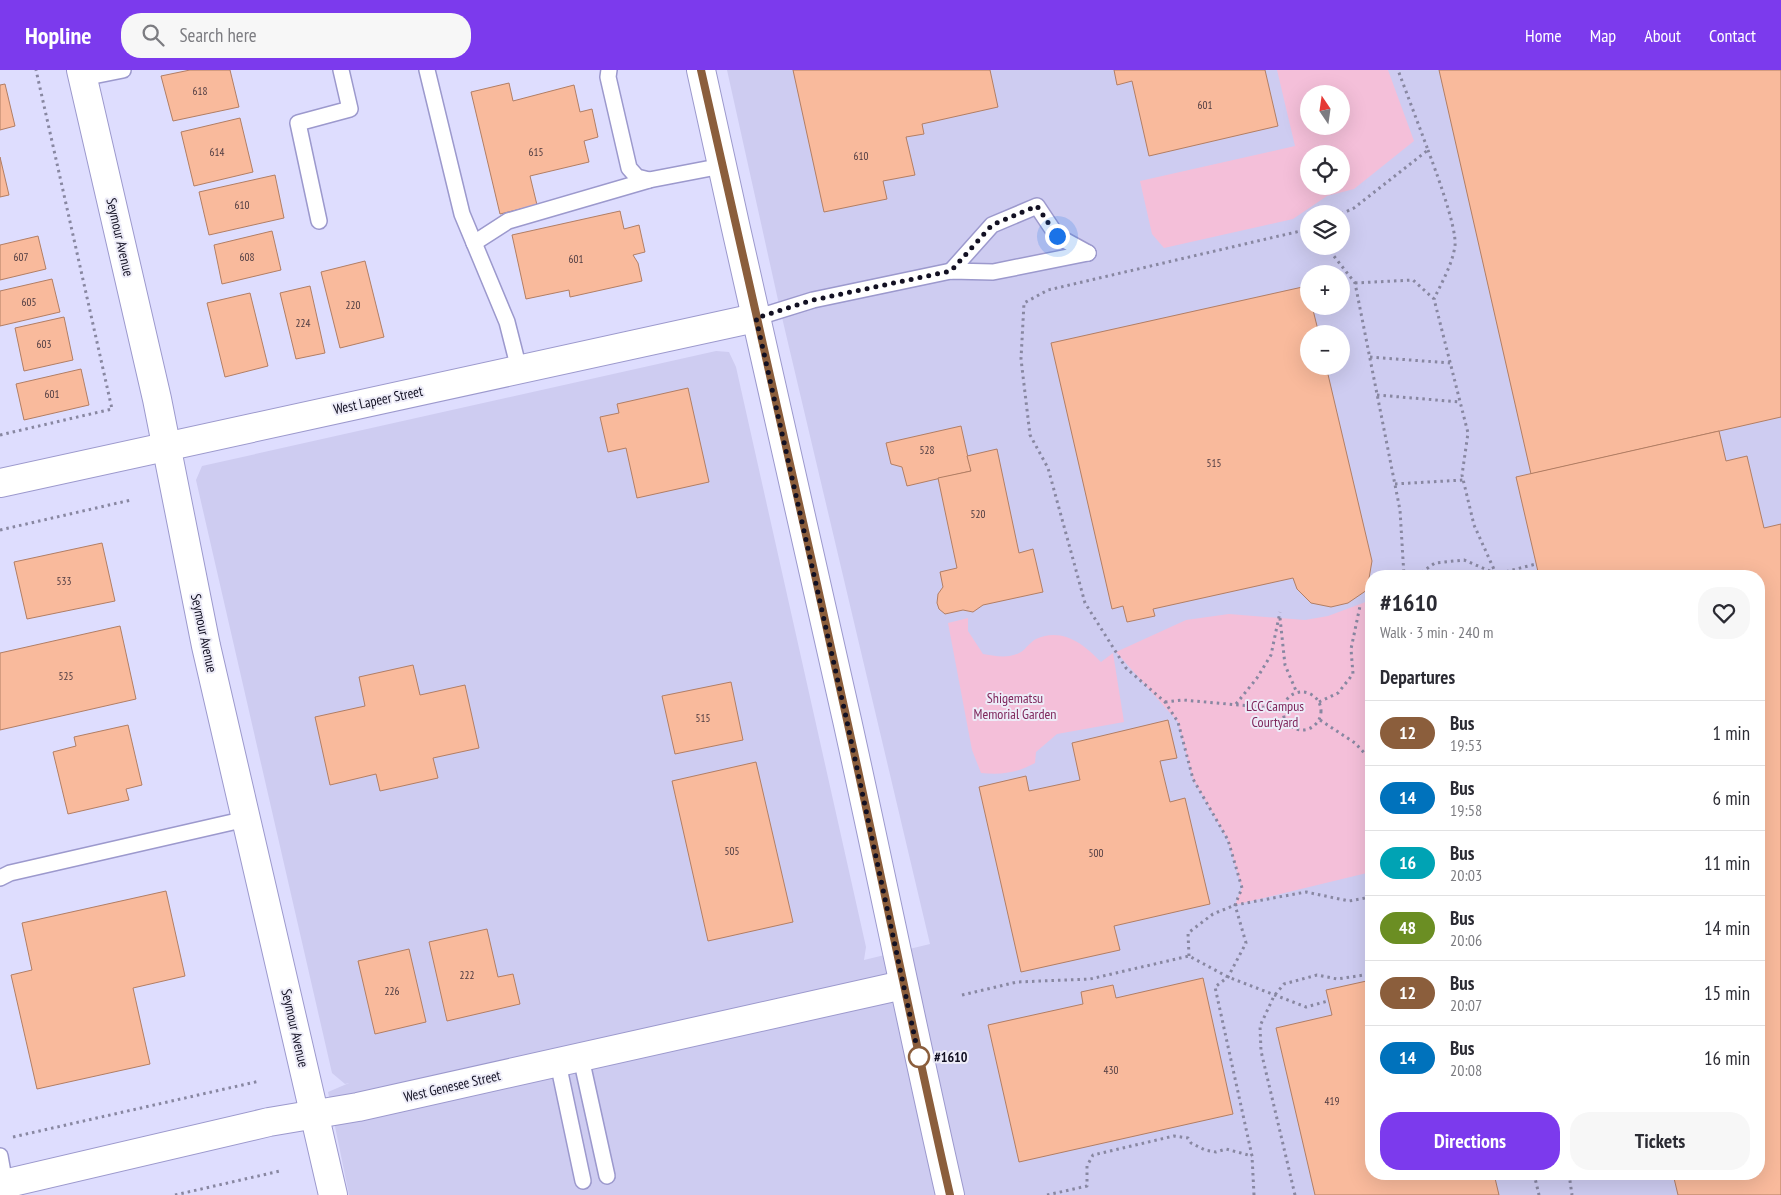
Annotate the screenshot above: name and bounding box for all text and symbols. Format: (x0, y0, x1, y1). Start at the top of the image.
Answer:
search box (121, 13, 471, 58)
text: Hopline (25, 20, 91, 51)
icon: search (139, 21, 167, 49)
text: Search here (179, 23, 257, 47)
text: Home (1525, 24, 1562, 47)
text: Map (1590, 24, 1616, 47)
text: About (1644, 24, 1681, 47)
text: Contact (1709, 24, 1756, 47)
house number: 618 (193, 84, 207, 98)
north arrow (1300, 85, 1350, 135)
map controls (1300, 85, 1350, 375)
house number: 601 (1198, 98, 1212, 112)
house number: 614 (210, 145, 224, 159)
house number: 615 (529, 145, 543, 159)
button: locate (1300, 145, 1350, 195)
house number: 610 (854, 149, 868, 163)
street label: Seymour Avenue (102, 196, 138, 278)
house number: 610 (235, 198, 249, 212)
button: layers (1300, 205, 1350, 255)
your location (1045, 224, 1070, 249)
house number: 607 (14, 250, 28, 264)
house number: 608 (240, 250, 254, 264)
house number: 601 (569, 252, 583, 266)
button: + (1300, 265, 1350, 315)
house number: 605 (22, 295, 36, 309)
house number: 220 (346, 298, 360, 312)
house number: 224 (296, 316, 310, 330)
button: − (1300, 325, 1350, 375)
house number: 603 (37, 337, 51, 351)
street label: West Lapeer Street (332, 382, 424, 418)
house number: 601 (45, 387, 59, 401)
house number: 528 (920, 443, 934, 457)
house number: 515 (1207, 456, 1221, 470)
house number: 520 (971, 507, 985, 521)
house number: 533 (57, 574, 71, 588)
text: #1610 (1380, 587, 1437, 618)
button: heart (1698, 587, 1750, 639)
street label: Seymour Avenue (187, 592, 221, 674)
text: Walk · 3 min · 240 m (1380, 622, 1493, 642)
text: Departures (1380, 665, 1455, 689)
house number: 525 (59, 669, 73, 683)
park label: Shigematsu Memorial Garden (974, 689, 1056, 723)
park label: LCC Campus Courtyard (1246, 697, 1304, 731)
house number: 515 (696, 711, 710, 725)
text: Bus (1450, 711, 1474, 735)
text: 12 (1399, 721, 1416, 744)
text: 1 min (1713, 721, 1750, 745)
text: 19:53 (1450, 735, 1482, 755)
text: Bus (1450, 776, 1474, 800)
text: 14 (1399, 786, 1416, 809)
text: 6 min (1713, 786, 1750, 810)
text: 19:58 (1450, 800, 1482, 820)
text: Bus (1450, 841, 1474, 865)
house number: 505 (725, 844, 739, 858)
house number: 500 (1089, 846, 1103, 860)
text: 16 (1399, 851, 1416, 874)
text: 11 min (1704, 851, 1750, 875)
text: 20:03 (1450, 865, 1482, 885)
text: Bus (1450, 906, 1474, 930)
text: 48 (1399, 916, 1416, 939)
text: 14 min (1704, 916, 1750, 940)
text: 20:06 (1450, 930, 1482, 950)
house number: 222 (460, 968, 474, 982)
text: Bus (1450, 971, 1474, 995)
text: 12 (1399, 981, 1416, 1004)
text: 15 min (1704, 981, 1750, 1005)
house number: 226 (385, 984, 399, 998)
street label: Seymour Avenue (277, 987, 313, 1069)
text: 20:07 (1450, 995, 1482, 1015)
text: Bus (1450, 1036, 1474, 1060)
marker: #1610 (908, 1046, 930, 1068)
text: 14 (1399, 1046, 1416, 1069)
text: 16 min (1704, 1046, 1750, 1070)
place label: #1610 (934, 1048, 968, 1066)
text: 20:08 (1450, 1060, 1482, 1080)
house number: 430 (1104, 1063, 1118, 1077)
street label: West Genesee Street (402, 1066, 502, 1106)
house number: 419 (1325, 1094, 1339, 1108)
button: Directions (1380, 1112, 1560, 1170)
button: Tickets (1570, 1112, 1750, 1170)

